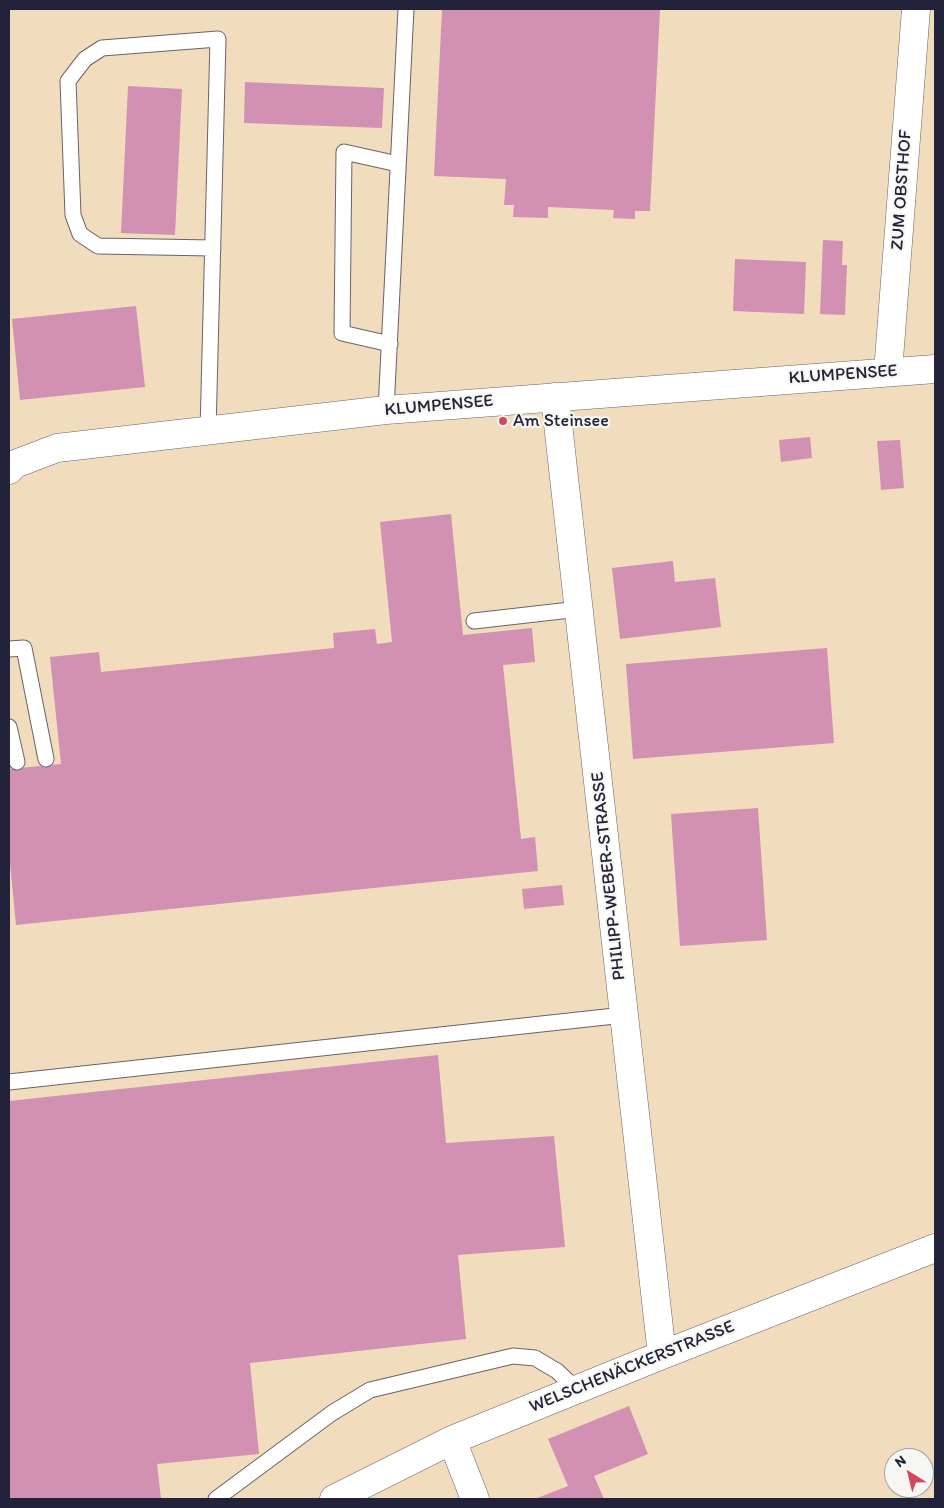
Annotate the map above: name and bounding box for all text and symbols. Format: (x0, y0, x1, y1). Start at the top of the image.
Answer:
street label: ZUM OBSTHOF (887, 129, 917, 251)
street label: KLUMPENSEE (788, 360, 898, 390)
street label: KLUMPENSEE (384, 390, 494, 422)
place label: Am Steinsee (513, 410, 609, 432)
marker: Am Steinsee (497, 415, 509, 427)
street label: PHILIPP-WEBER-STRASSE (587, 771, 631, 981)
street label: WELSCHENÄCKERSTRASSE (526, 1316, 738, 1418)
north arrow (884, 1448, 934, 1498)
text: N (892, 1452, 909, 1471)

